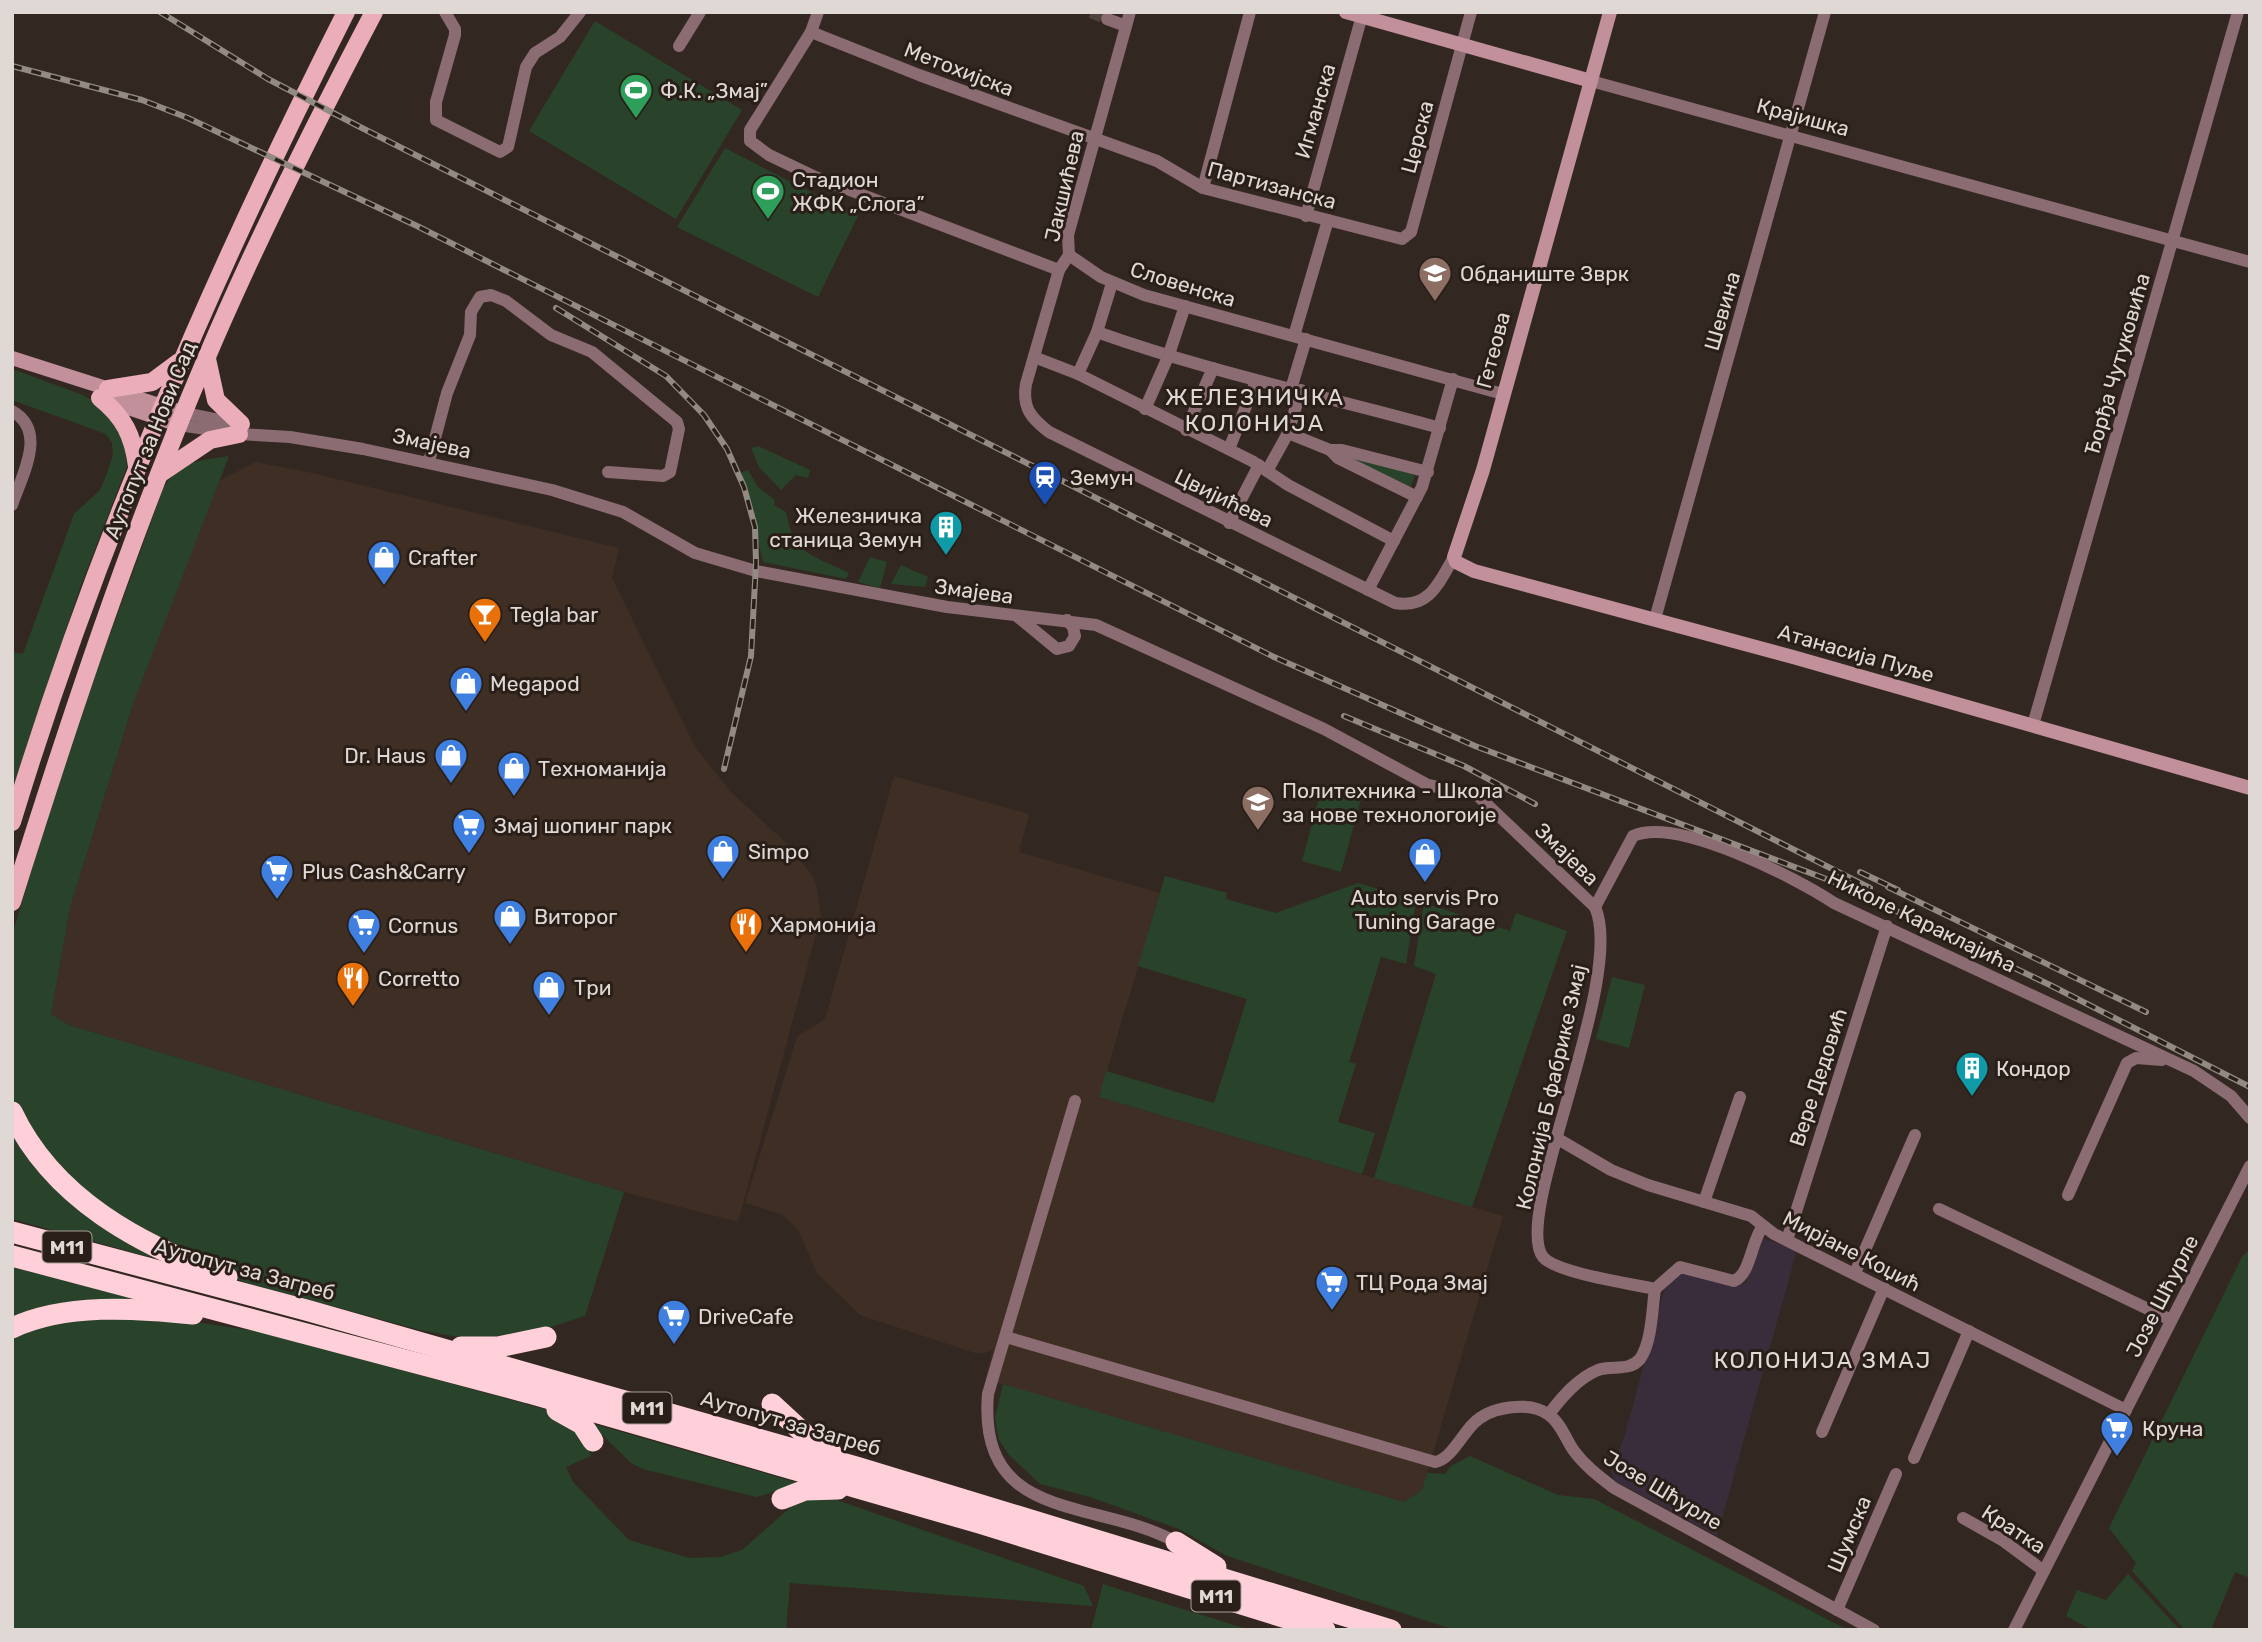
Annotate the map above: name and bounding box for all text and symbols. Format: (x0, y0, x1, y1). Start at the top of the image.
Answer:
street label: Метохијска (901, 37, 1017, 101)
street label: Игманска (1290, 61, 1340, 161)
sports icon: Ф.К. „Змај” (617, 71, 655, 120)
place label: Ф.К. „Змај” (660, 78, 768, 103)
street label: Крајишка (1754, 93, 1852, 141)
street label: Церска (1395, 98, 1439, 176)
street label: Јакшићева (1039, 128, 1089, 244)
street label: Партизанска (1205, 156, 1339, 214)
place label: Стадион ЖФК „Слога” (792, 167, 925, 216)
sports icon: Стадион ЖФК „Слога” (749, 172, 787, 221)
school or university icon: Обданиште Зврк (1416, 254, 1454, 303)
street label: Словенска (1127, 256, 1239, 312)
place label: Обданиште Зврк (1460, 261, 1629, 286)
street label: Шевина (1699, 269, 1745, 353)
street label: Ђорђа Чутуковића (2079, 270, 2155, 458)
street label: Гетеова (1471, 309, 1515, 391)
street label: Аутопут за Нови Сад (99, 338, 201, 542)
district label: ЖЕЛЕЗНИЧКА КОЛОНИЈА (1165, 383, 1345, 437)
street label: Змајева (391, 423, 473, 463)
station icon: Земун (1026, 458, 1064, 507)
street label: Цвијићева (1171, 463, 1277, 533)
place label: Земун (1070, 465, 1133, 490)
place label: Железничка станица Земун (769, 503, 922, 552)
building icon: Железничка станица Земун (927, 508, 965, 557)
shop icon: Crafter (365, 538, 403, 587)
place label: Crafter (408, 545, 477, 570)
street label: Змајева (933, 573, 1015, 609)
bar icon: Tegla bar (466, 595, 504, 644)
place label: Tegla bar (510, 602, 598, 627)
street label: Атанасија Пуље (1775, 619, 1937, 687)
shop icon: Megapod (447, 664, 485, 713)
place label: Megapod (490, 671, 580, 696)
shop icon: Dr. Haus (432, 736, 470, 785)
place label: Dr. Haus (344, 743, 426, 768)
shop icon: Техноманија (495, 749, 533, 798)
place label: Техноманија (538, 756, 667, 781)
place label: Политехника - Школа за нове технологоије (1282, 778, 1503, 827)
school or university icon: Политехника - Школа за нове технологоије (1239, 783, 1277, 832)
supermarket icon: Змај шопинг парк (450, 806, 488, 855)
place label: Змај шопинг парк (494, 813, 672, 838)
street label: Змајева (1530, 817, 1604, 891)
shop icon: Simpo (704, 832, 742, 881)
shop icon: Auto servis Pro Tuning Garage (1406, 835, 1444, 884)
place label: Simpo (748, 839, 809, 864)
supermarket icon: Plus Cash&Carry (258, 852, 296, 901)
place label: Plus Cash&Carry (302, 859, 466, 884)
street label: Николе Караклајића (1824, 865, 2020, 977)
place label: Auto servis Pro Tuning Garage (1351, 885, 1499, 934)
shop icon: Виторог (491, 897, 529, 946)
place label: Виторог (534, 904, 617, 929)
restaurant icon: Хармонија (727, 905, 765, 954)
supermarket icon: Cornus (345, 906, 383, 955)
place label: Хармонија (770, 912, 876, 937)
place label: Cornus (388, 913, 458, 938)
restaurant icon: Corretto (334, 959, 372, 1008)
street label: Колонија Б фабрике Змај (1511, 962, 1591, 1212)
place label: Corretto (378, 966, 460, 991)
shop icon: Три (530, 968, 568, 1017)
place label: Три (574, 975, 611, 1000)
street label: Вере Дедовић (1784, 1005, 1852, 1149)
building icon: Кондор (1953, 1049, 1991, 1098)
place label: Кондор (1996, 1056, 2071, 1081)
street label: Мирјане Коџић (1779, 1205, 1925, 1297)
street label: Јозе Шћурле (2120, 1231, 2204, 1361)
road number: M11 (42, 1232, 92, 1262)
street label: Аутопут за Загреб (152, 1233, 338, 1305)
supermarket icon: ТЦ Рода Змај (1313, 1263, 1351, 1312)
place label: ТЦ Рода Змај (1356, 1270, 1488, 1295)
supermarket icon: DriveCafe (655, 1297, 693, 1346)
place label: DriveCafe (698, 1304, 794, 1329)
district label: КОЛОНИЈА ЗМАЈ (1714, 1346, 1932, 1374)
street label: Аутопут за Загреб (698, 1385, 884, 1461)
road number: M11 (622, 1392, 672, 1424)
supermarket icon: Круна (2098, 1409, 2136, 1458)
place label: Круна (2142, 1416, 2203, 1441)
street label: Јозе Шћурле (1599, 1445, 1727, 1535)
street label: Шумска (1822, 1492, 1876, 1576)
street label: Кратка (1977, 1499, 2051, 1559)
road number: M11 (1192, 1580, 1240, 1612)

